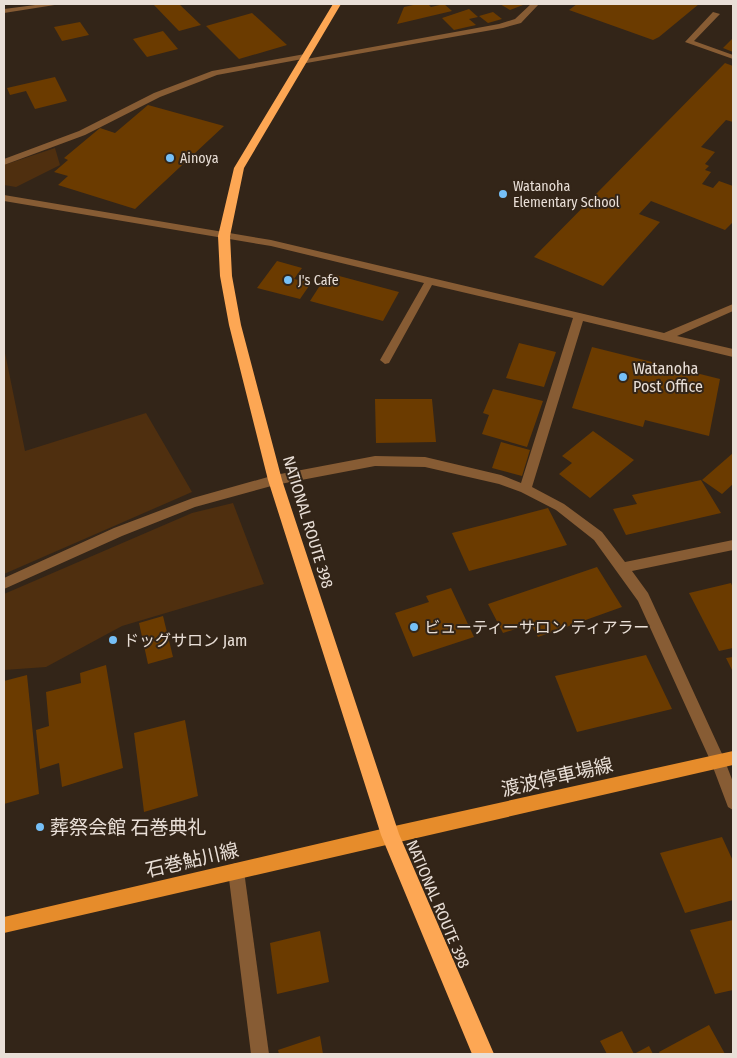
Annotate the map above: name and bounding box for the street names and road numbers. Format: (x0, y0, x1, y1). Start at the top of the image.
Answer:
street label: NATIONAL ROUTE 398 (279, 453, 337, 591)
street label: 渡波停車場線 (499, 753, 615, 801)
street label: NATIONAL ROUTE 398 (402, 837, 474, 971)
street label: 石巻鮎川線 (143, 838, 241, 882)

